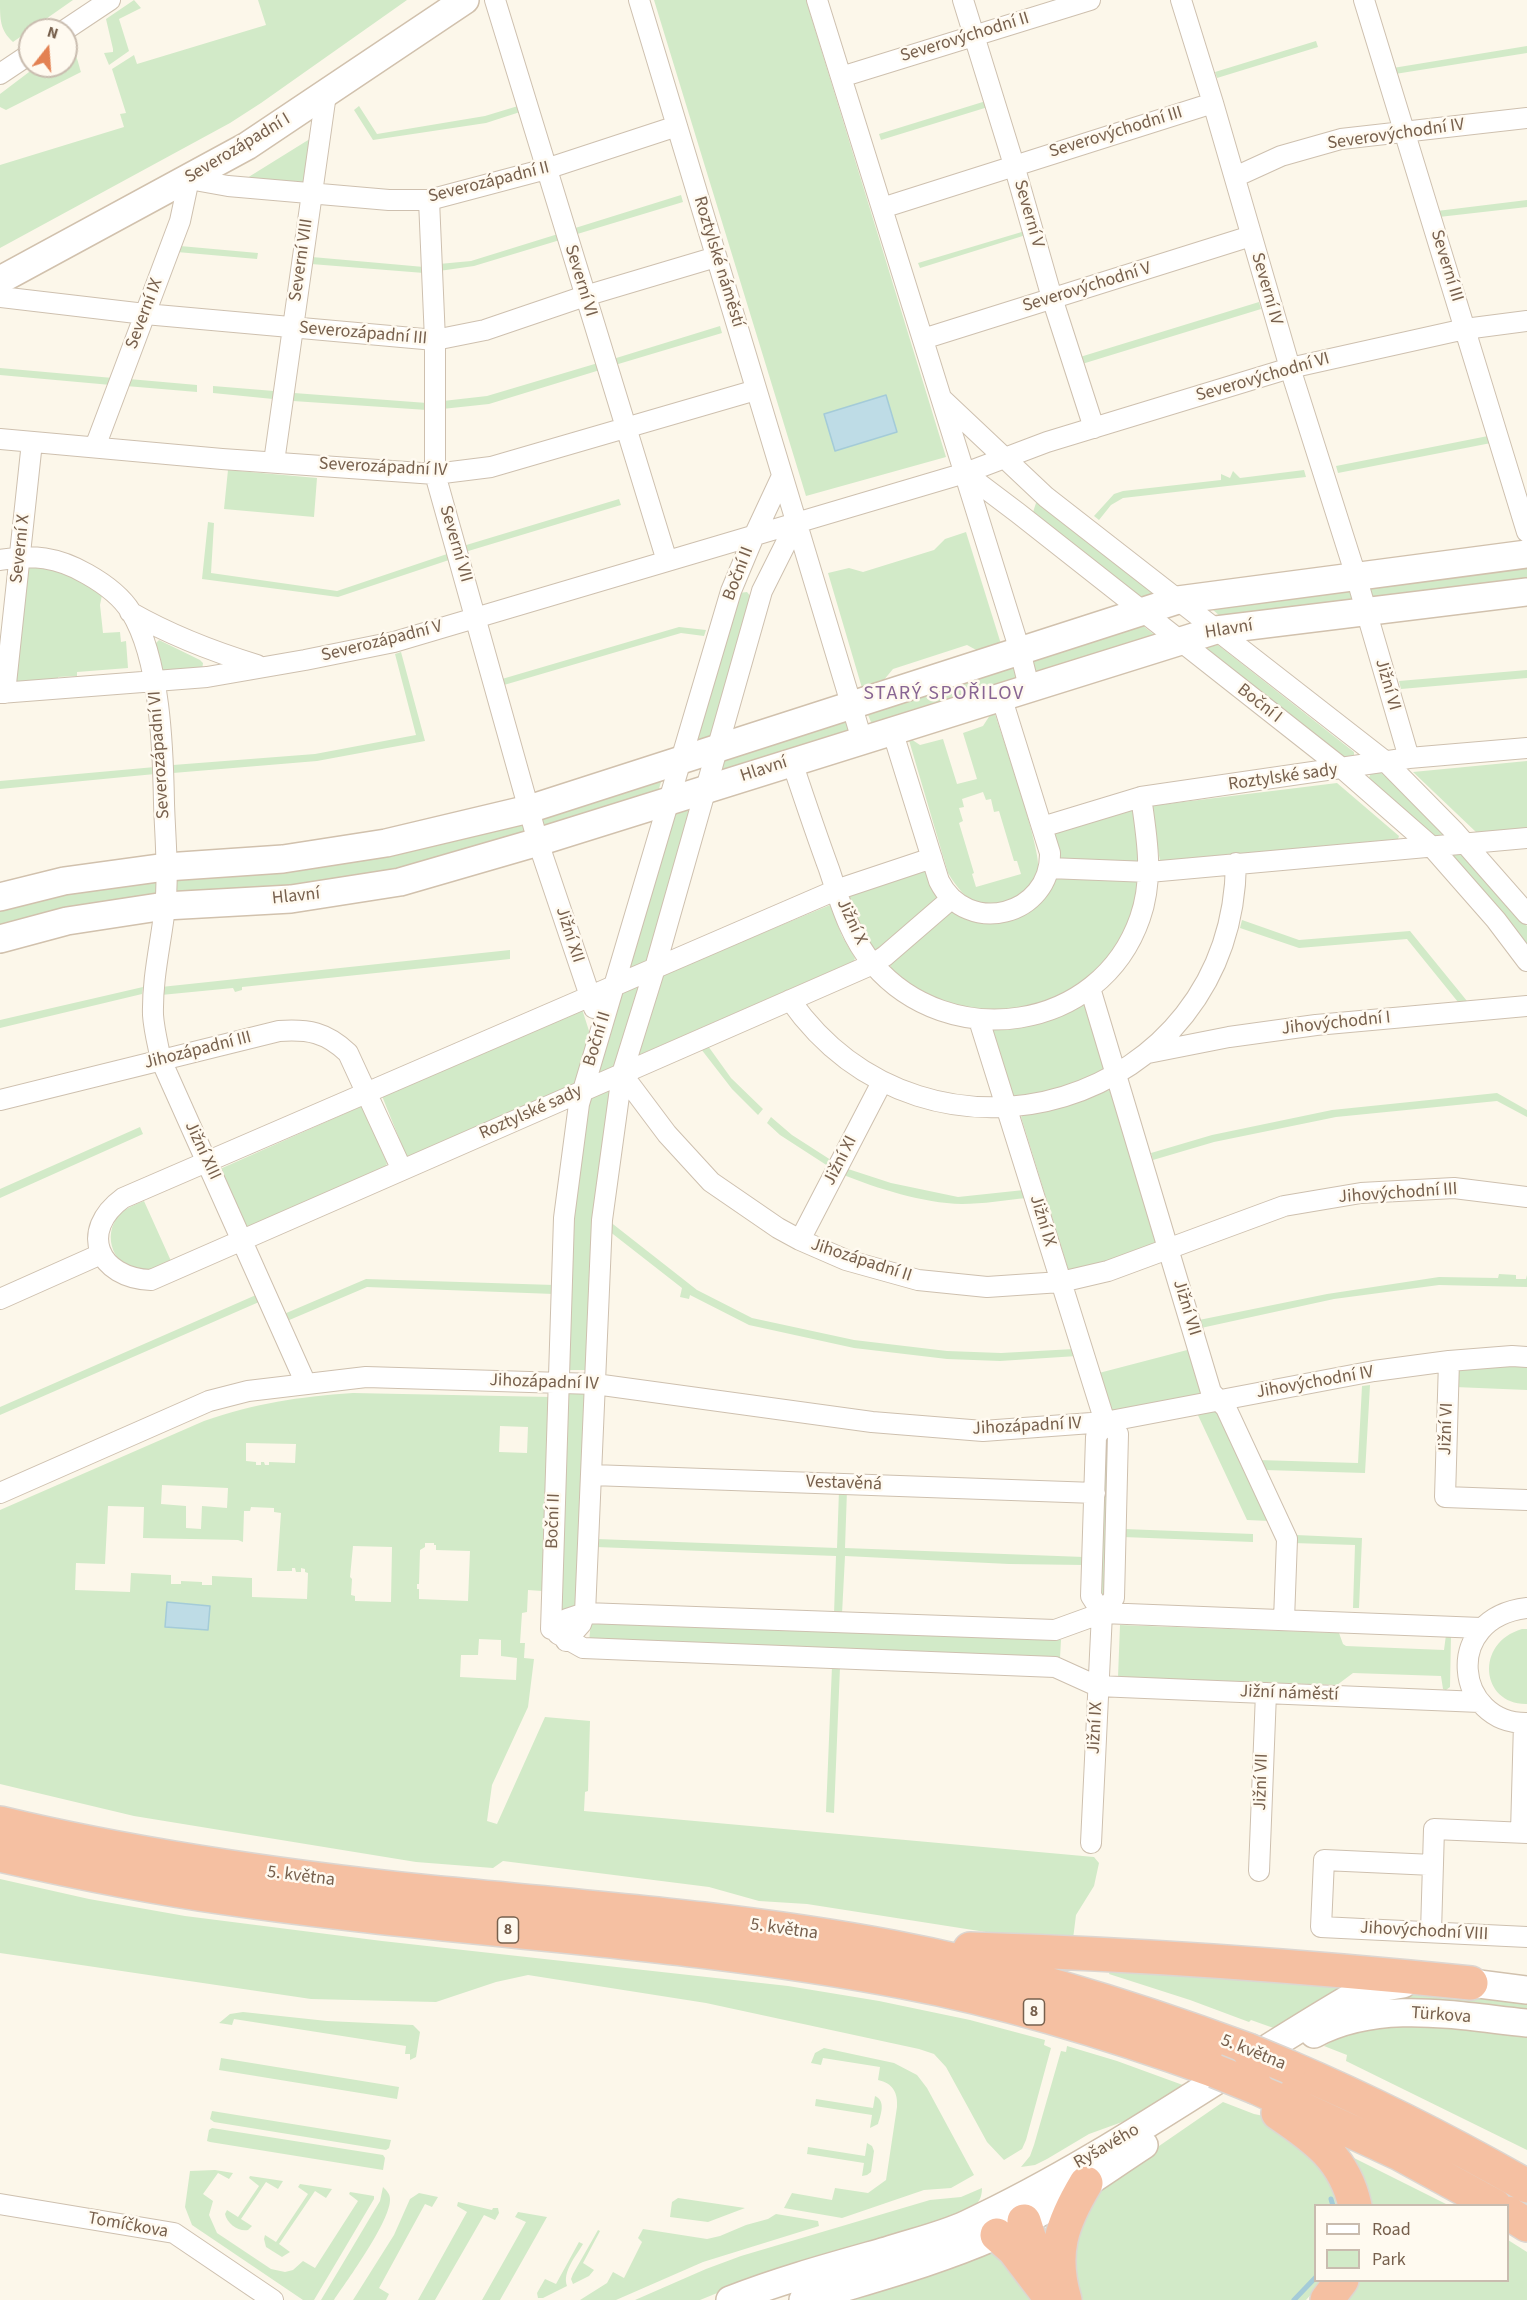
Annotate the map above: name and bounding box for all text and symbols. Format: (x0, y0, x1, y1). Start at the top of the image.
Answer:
street label: Severovýchodní II (898, 8, 1032, 68)
north arrow (18, 18, 78, 78)
text: N (44, 21, 61, 45)
street label: Severovýchodní III (1047, 102, 1185, 164)
street label: Severozápadní I (181, 109, 295, 189)
street label: Severovýchodní IV (1326, 115, 1466, 155)
street label: Severozápadní II (426, 158, 552, 208)
street label: Severní V (1008, 178, 1048, 250)
street label: Roztylské náměstí (688, 194, 748, 330)
street label: Severní VIII (285, 217, 319, 303)
street label: Severní III (1425, 227, 1467, 305)
street label: Severní VI (559, 242, 601, 320)
street label: Severní IV (1245, 250, 1287, 328)
street label: Severovýchodní V (1020, 258, 1154, 318)
street label: Severní IX (122, 276, 168, 352)
street label: Severozápadní III (298, 318, 428, 350)
street label: Severovýchodní VI (1194, 349, 1332, 407)
street label: Severozápadní IV (318, 454, 448, 482)
street label: Severní VII (434, 503, 476, 585)
street label: Severní X (7, 513, 35, 585)
street label: Boční II (719, 544, 759, 604)
street label: Hlavní (1204, 616, 1254, 644)
street label: Severozápadní V (319, 617, 445, 667)
street label: Jižní VI (1369, 657, 1405, 713)
street label: Boční I (1232, 680, 1286, 728)
district label: STARÝ SPOŘILOV (863, 683, 1025, 707)
street label: Severozápadní VI (145, 690, 175, 820)
street label: Hlavní (738, 752, 790, 788)
street label: Roztylské sady (1227, 760, 1339, 796)
street label: Hlavní (271, 884, 321, 910)
street label: Jižní X (831, 896, 871, 948)
street label: Jižní XII (550, 904, 588, 966)
street label: Jihovýchodní I (1280, 1008, 1392, 1040)
street label: Boční II (580, 1009, 616, 1069)
street label: Jihozápadní III (142, 1027, 254, 1075)
street label: Roztylské sady (476, 1081, 586, 1145)
street label: Jižní XIII (179, 1118, 225, 1184)
street label: Jižní XI (819, 1133, 863, 1189)
street label: Jihovýchodní III (1338, 1179, 1458, 1209)
street label: Jižní IX (1024, 1193, 1060, 1249)
street label: Jihozápadní II (808, 1235, 914, 1287)
street label: Jižní VII (1167, 1277, 1205, 1339)
street label: Jihovýchodní IV (1255, 1362, 1375, 1404)
street label: Jihozápadní IV (489, 1370, 599, 1396)
street label: Jižní VI (1435, 1402, 1459, 1456)
street label: Jihozápadní IV (972, 1413, 1082, 1441)
street label: Vestavěná (806, 1472, 882, 1496)
street label: Boční II (542, 1493, 566, 1549)
street label: Jižní náměstí (1239, 1681, 1339, 1707)
street label: Jižní IX (1084, 1701, 1108, 1755)
street label: Jižní VII (1250, 1753, 1274, 1811)
street label: 5. května (266, 1862, 336, 1892)
street label: 5. května (749, 1915, 819, 1945)
road number: 8 (498, 1917, 518, 1943)
street label: Jihovýchodní VIII (1359, 1918, 1489, 1946)
road number: 8 (1024, 1999, 1044, 2025)
street label: Türkova (1410, 2003, 1472, 2029)
street label: 5. května (1217, 2030, 1289, 2076)
street label: Ryšavého (1070, 2120, 1144, 2174)
legend (1314, 2204, 1509, 2282)
street label: Tomíčkova (86, 2208, 170, 2244)
text: Road (1372, 2217, 1411, 2242)
text: Park (1372, 2247, 1406, 2272)

